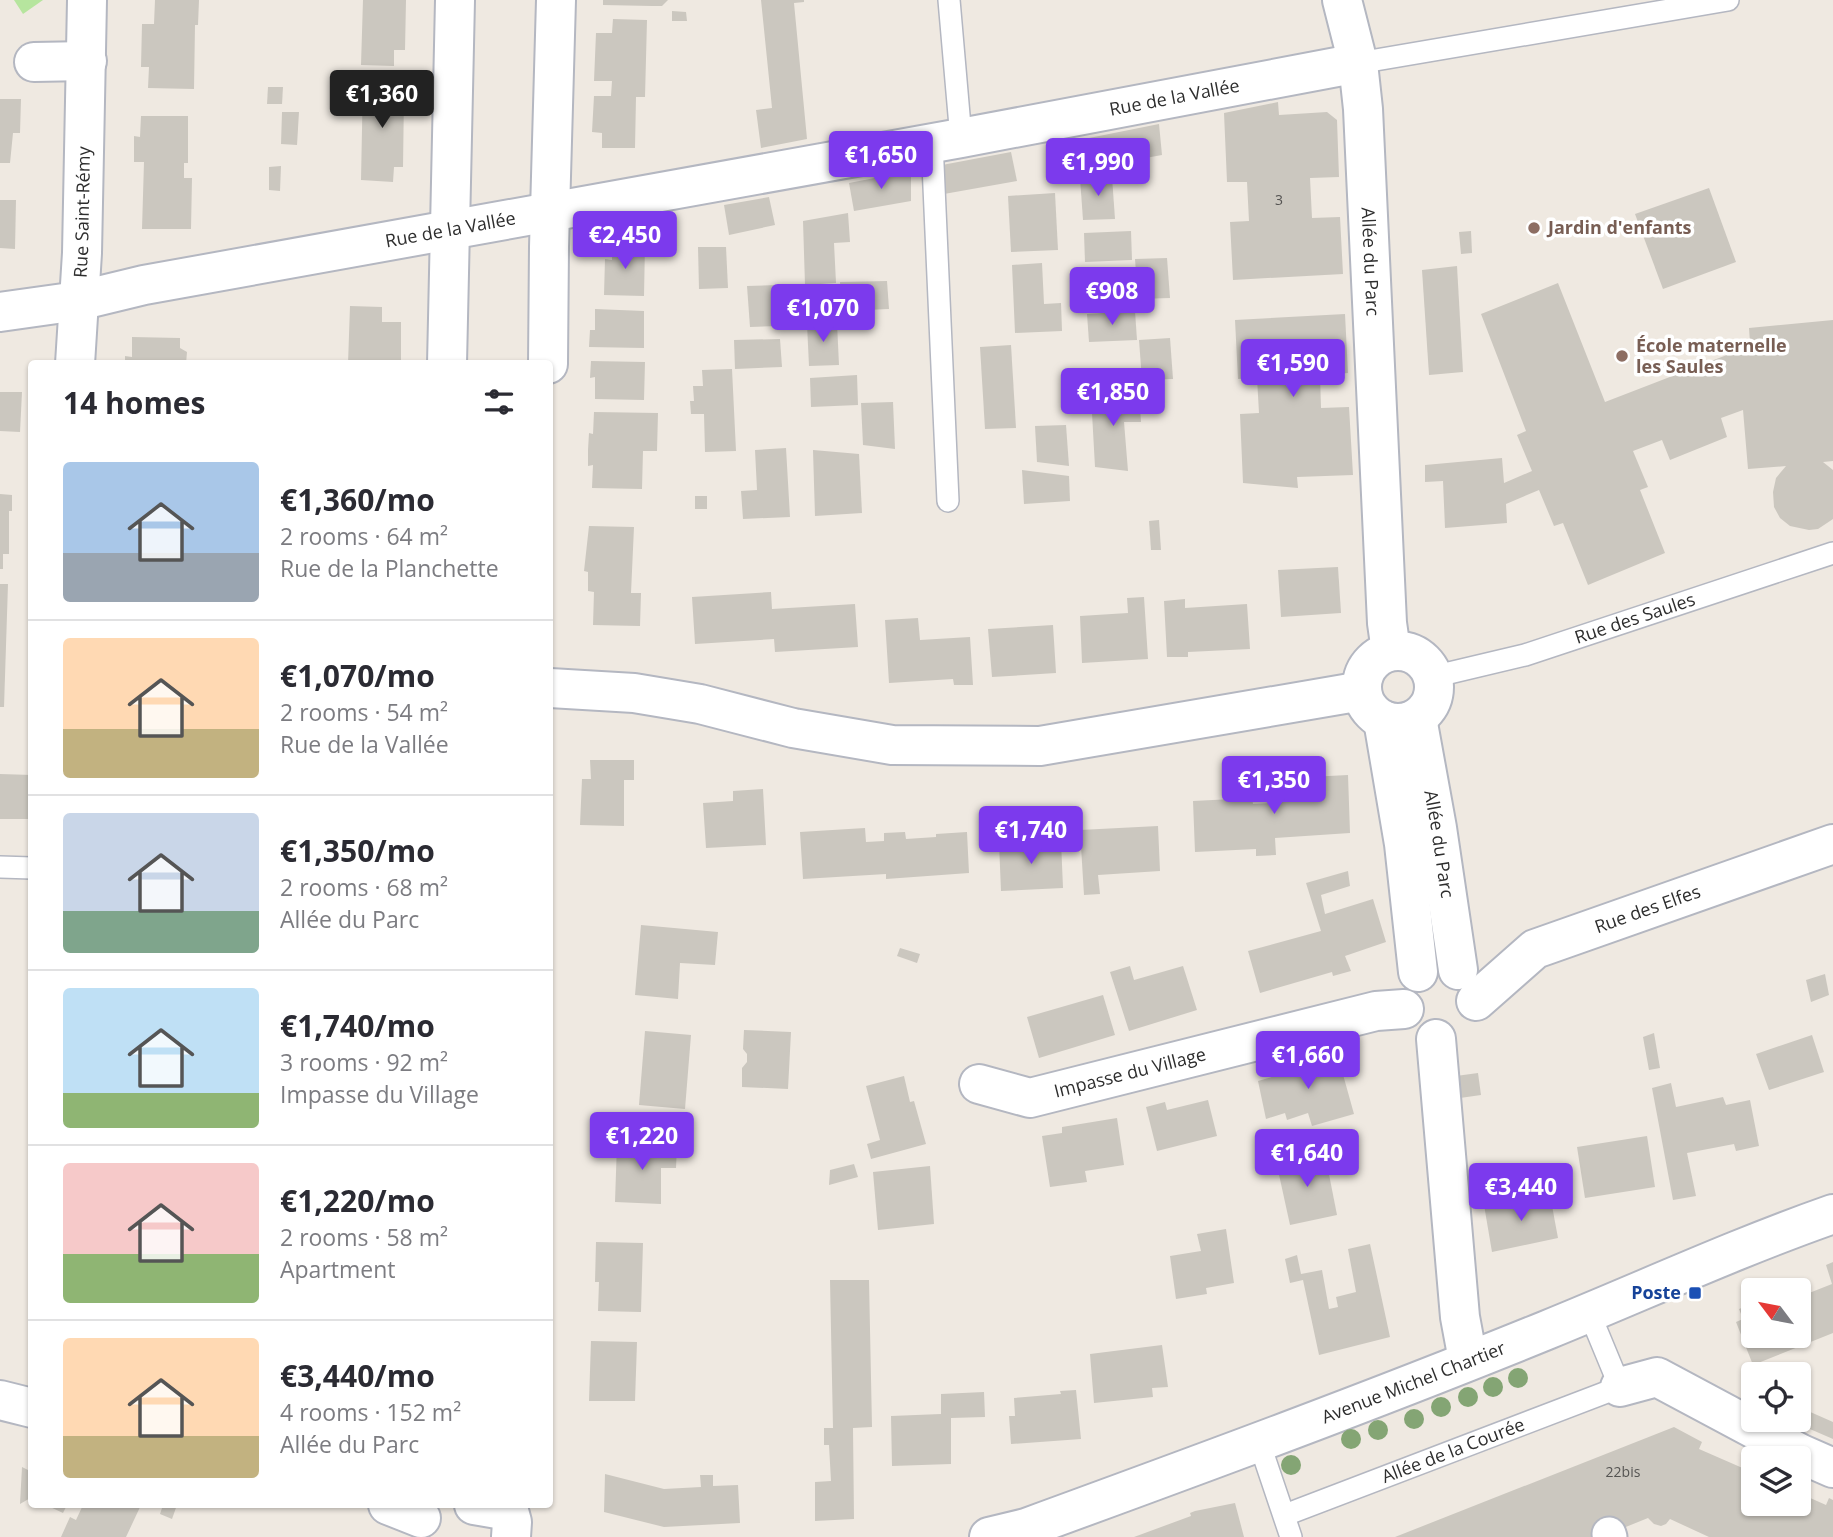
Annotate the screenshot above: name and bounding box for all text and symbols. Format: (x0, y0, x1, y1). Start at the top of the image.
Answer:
pin: €1,360 (325, 71, 439, 130)
street label: Rue de la Vallée (1107, 73, 1241, 121)
text: €1,360 (346, 77, 418, 109)
pin: €1,650 (824, 132, 938, 191)
text: €1,650 (845, 138, 917, 170)
pin: €1,990 (1041, 138, 1155, 198)
street label: Rue Saint-Rémy (67, 145, 95, 279)
text: €1,990 (1062, 145, 1134, 177)
house number: 3 (1275, 190, 1283, 209)
street label: Rue de la Vallée (383, 205, 517, 252)
street label: Allée du Parc (1357, 207, 1386, 317)
pin: €2,450 (568, 212, 682, 271)
place label: Jardin d'enfants (1546, 215, 1692, 239)
text: €2,450 (589, 218, 661, 250)
marker: Jardin d'enfants (1526, 220, 1542, 236)
pin: €908 (1071, 268, 1153, 327)
text: €908 (1086, 274, 1138, 306)
pin: €1,070 (766, 284, 880, 344)
text: €1,070 (787, 291, 859, 323)
place label: École maternelle les Saules (1636, 333, 1787, 378)
pin: €1,590 (1236, 340, 1350, 399)
text: €1,590 (1257, 346, 1329, 378)
marker: École maternelle les Saules (1614, 348, 1630, 364)
pin: €1,850 (1056, 368, 1170, 428)
text: €1,850 (1077, 375, 1149, 407)
text: 14 homes (63, 382, 206, 423)
icon: filters (480, 383, 518, 421)
text: €1,360/mo (280, 479, 435, 520)
icon: home (119, 490, 203, 574)
text: 2 rooms · 64 m² (280, 520, 448, 552)
text: Rue de la Planchette (280, 552, 499, 584)
street label: Rue des Saules (1571, 587, 1698, 649)
text: €1,070/mo (280, 655, 435, 696)
icon: home (119, 666, 203, 750)
text: 2 rooms · 54 m² (280, 696, 448, 728)
text: Rue de la Vallée (280, 728, 449, 760)
pin: €1,350 (1217, 756, 1331, 816)
text: €1,350 (1238, 763, 1310, 795)
street label: Allée du Parc (1419, 788, 1460, 900)
pin: €1,740 (974, 806, 1088, 866)
text: €1,740 (995, 813, 1067, 845)
text: €1,350/mo (280, 830, 435, 871)
icon: home (119, 841, 203, 925)
text: 2 rooms · 68 m² (280, 871, 448, 903)
street label: Rue des Elfes (1591, 879, 1703, 938)
text: Allée du Parc (280, 903, 419, 935)
text: €1,740/mo (280, 1005, 435, 1046)
icon: home (119, 1016, 203, 1100)
pin: €1,660 (1251, 1032, 1365, 1091)
text: €1,660 (1272, 1038, 1344, 1070)
street label: Impasse du Village (1051, 1041, 1208, 1103)
text: 3 rooms · 92 m² (280, 1046, 448, 1078)
text: Impasse du Village (280, 1078, 479, 1110)
pin: €1,220 (585, 1112, 699, 1172)
text: €1,220 (606, 1119, 678, 1151)
pin: €1,640 (1250, 1130, 1364, 1189)
text: €1,640 (1271, 1136, 1343, 1168)
pin: €3,440 (1464, 1164, 1578, 1223)
text: €3,440 (1485, 1170, 1557, 1202)
text: €1,220/mo (280, 1180, 435, 1221)
icon: home (119, 1191, 203, 1275)
text: 2 rooms · 58 m² (280, 1221, 448, 1253)
text: Apartment (280, 1253, 396, 1285)
north arrow (1741, 1278, 1811, 1348)
map controls (1741, 1278, 1811, 1516)
place label: Poste (1631, 1280, 1681, 1304)
marker: Poste (1687, 1285, 1703, 1301)
street label: Avenue Michel Chartier (1318, 1335, 1509, 1428)
text: €3,440/mo (280, 1355, 435, 1396)
button: locate (1741, 1362, 1811, 1432)
icon: home (119, 1366, 203, 1450)
text: 4 rooms · 152 m² (280, 1396, 461, 1428)
street label: Allée de la Courée (1378, 1412, 1528, 1488)
text: Allée du Parc (280, 1428, 419, 1460)
button: layers (1741, 1446, 1811, 1516)
house number: 22bis (1606, 1462, 1641, 1481)

